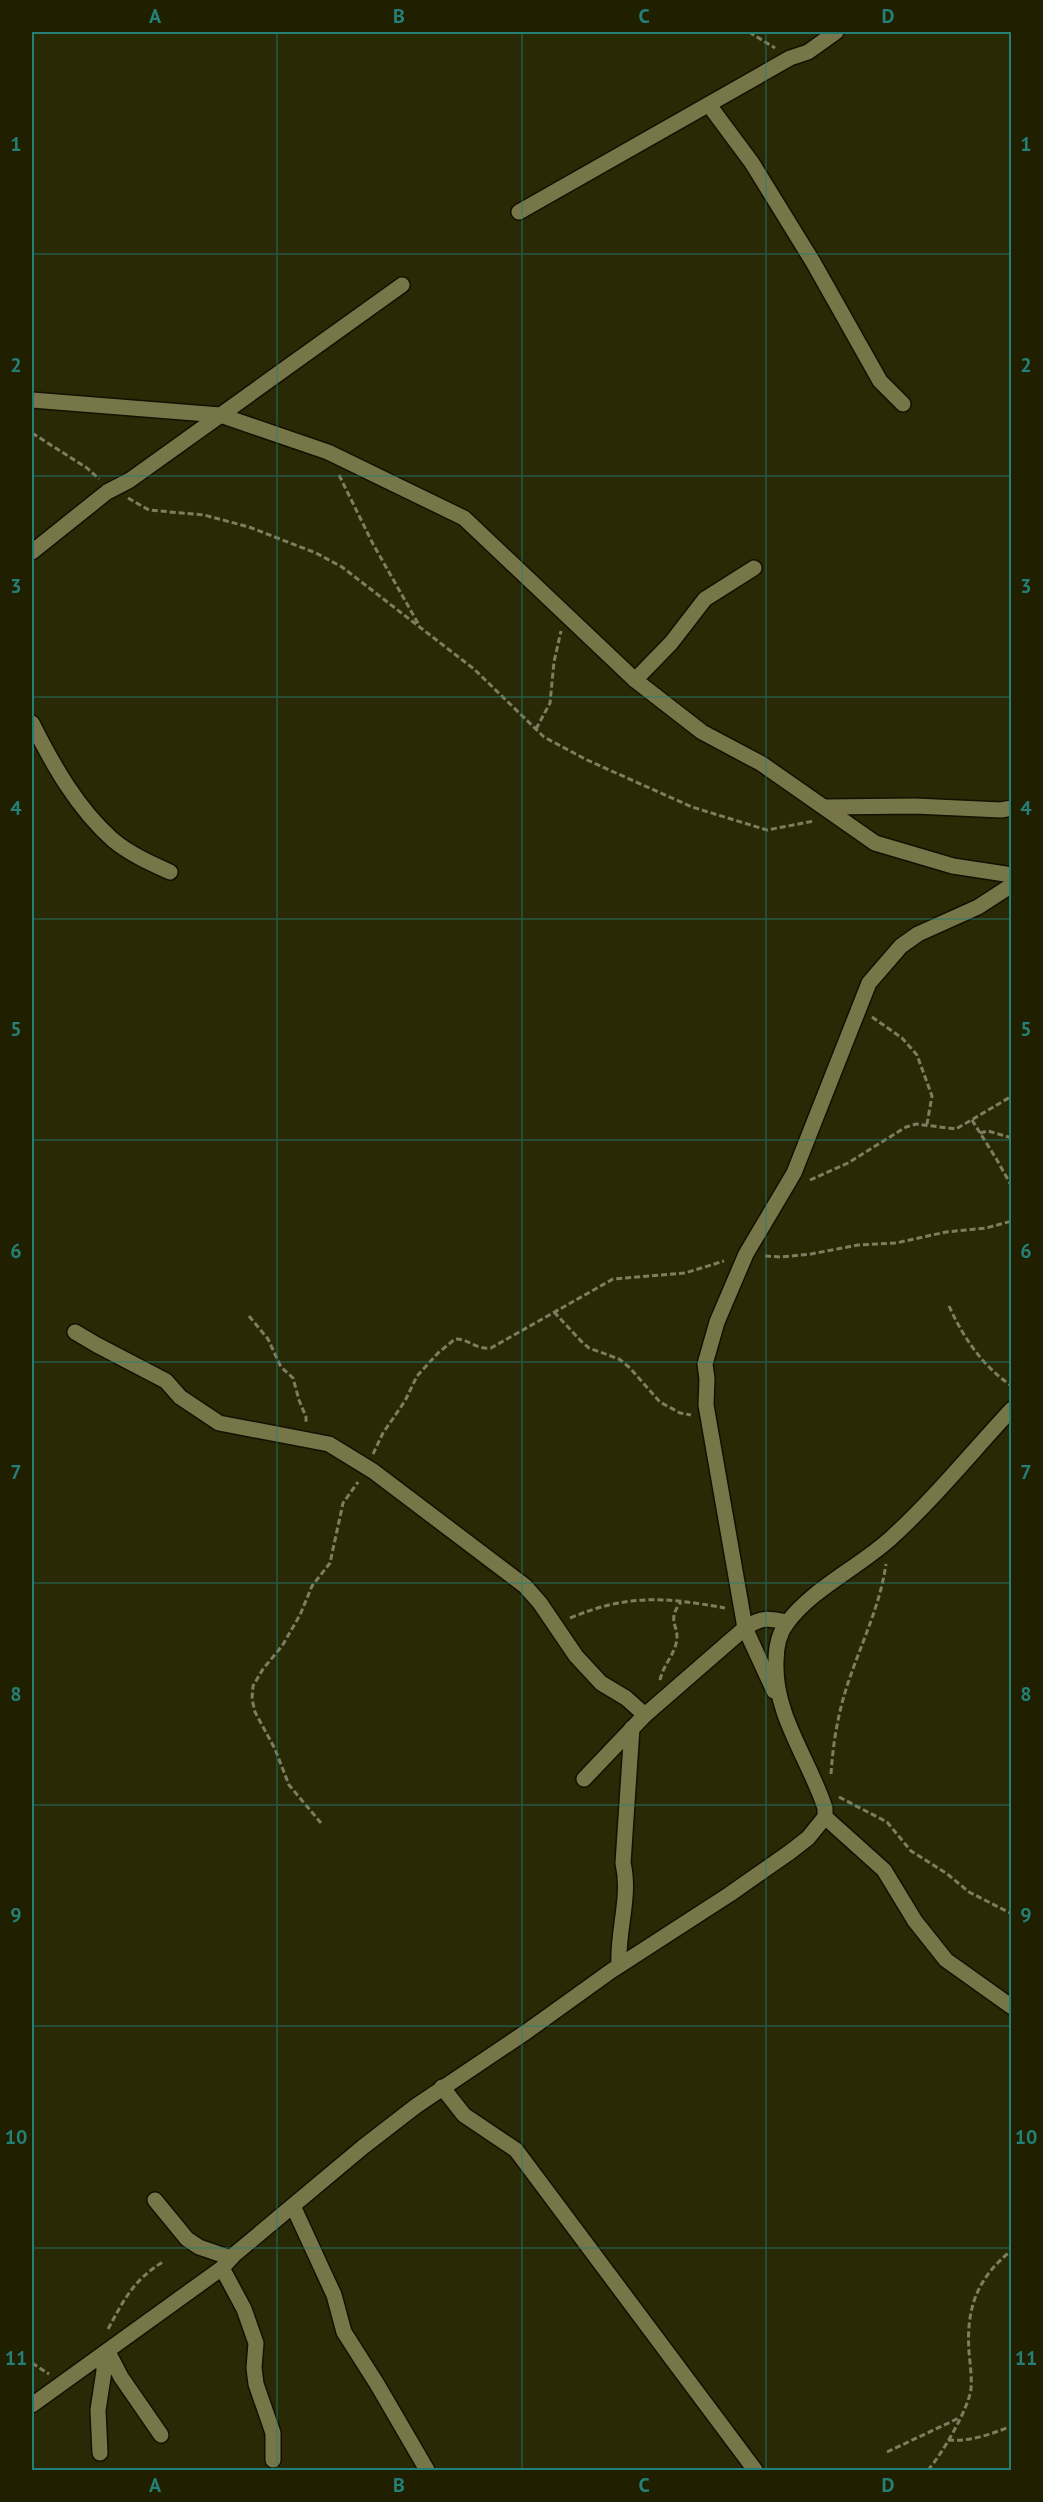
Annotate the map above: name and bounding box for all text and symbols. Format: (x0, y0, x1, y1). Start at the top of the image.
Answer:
text: A (149, 3, 162, 29)
text: B (393, 3, 405, 29)
text: C (638, 3, 650, 29)
text: D (882, 3, 895, 29)
text: 1 (10, 131, 22, 157)
text: 1 (1020, 131, 1032, 157)
text: 2 (10, 352, 22, 378)
text: 2 (1020, 352, 1032, 378)
text: 3 (10, 573, 22, 599)
text: 3 (1020, 573, 1032, 599)
text: 4 (10, 795, 22, 821)
text: 4 (1020, 795, 1032, 821)
text: 5 (10, 1016, 22, 1042)
text: 5 (1020, 1016, 1032, 1042)
text: 6 (10, 1238, 22, 1264)
text: 6 (1020, 1238, 1032, 1264)
text: 7 (10, 1459, 22, 1485)
text: 7 (1020, 1459, 1032, 1485)
text: 8 (10, 1681, 22, 1707)
text: 8 (1020, 1681, 1032, 1707)
text: 9 (10, 1902, 22, 1928)
text: 9 (1020, 1902, 1032, 1928)
text: 10 (5, 2124, 27, 2150)
text: 10 (1015, 2124, 1037, 2150)
text: 11 (5, 2345, 27, 2371)
text: 11 (1015, 2345, 1037, 2371)
text: A (149, 2472, 162, 2498)
text: B (393, 2472, 405, 2498)
text: C (638, 2472, 650, 2498)
text: D (882, 2472, 895, 2498)

